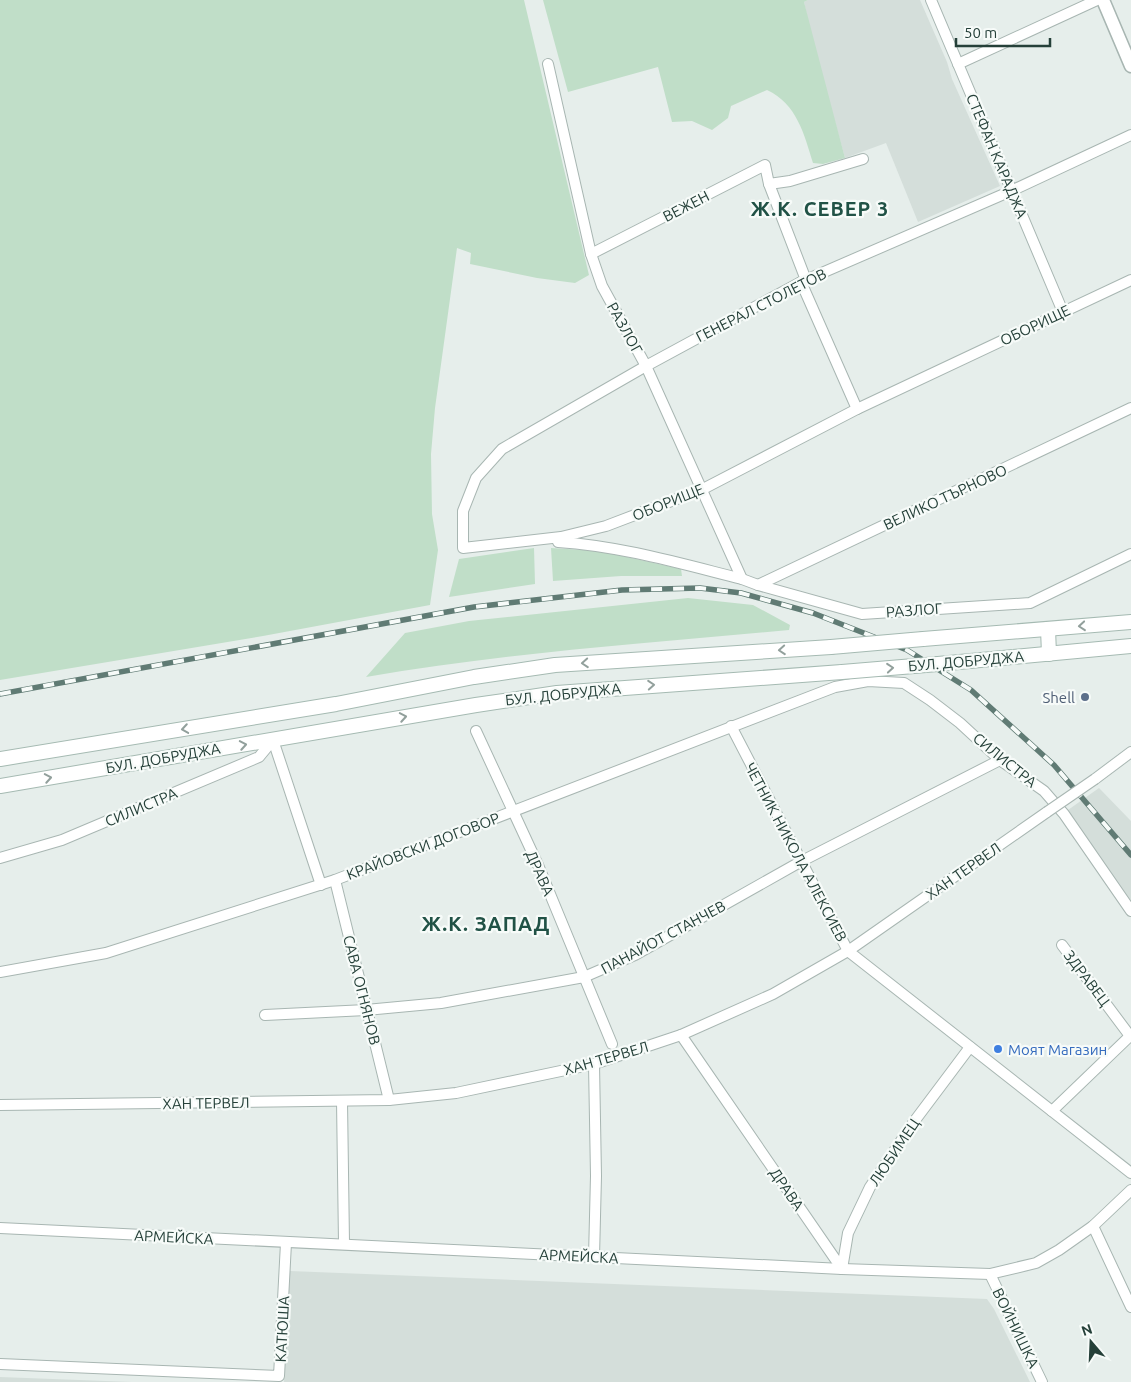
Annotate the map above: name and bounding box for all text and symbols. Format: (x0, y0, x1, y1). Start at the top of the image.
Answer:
scale bar (956, 15, 1050, 47)
text: 50 m (964, 24, 997, 41)
street label: СТЕФАН КАРАДЖА (963, 91, 1031, 221)
street label: ВЕЖЕН (660, 187, 712, 225)
district label: Ж.К. СЕВЕР 3 (751, 197, 889, 220)
street label: ГЕНЕРАЛ СТОЛЕТОВ (693, 265, 829, 345)
street label: РАЗЛОГ (604, 299, 646, 357)
street label: ОБОРИЩЕ (997, 301, 1073, 349)
street label: ВЕЛИКО ТЪРНОВО (880, 461, 1010, 533)
street label: ОБОРИЩЕ (630, 480, 706, 524)
street label: РАЗЛОГ (885, 600, 943, 620)
one-way arrow (1078, 620, 1086, 631)
one-way arrow (778, 645, 786, 656)
street label: БУЛ. ДОБРУДЖА (907, 647, 1025, 675)
one-way arrow (581, 657, 589, 668)
one-way arrow (886, 663, 894, 674)
street label: БУЛ. ДОБРУДЖА (504, 679, 622, 709)
one-way arrow (647, 680, 655, 691)
place label: Shell (1042, 689, 1075, 706)
marker: Shell (1079, 691, 1091, 703)
one-way arrow (399, 713, 407, 723)
one-way arrow (180, 723, 188, 734)
street label: СИЛИСТРА (970, 729, 1040, 791)
street label: БУЛ. ДОБРУДЖА (104, 739, 222, 776)
one-way arrow (238, 740, 247, 750)
street label: ЧЕТНИК НИКОЛА АЛЕКСИЕВ (741, 760, 851, 944)
one-way arrow (44, 774, 52, 784)
street label: СИЛИСТРА (102, 784, 180, 830)
street label: КРАЙОВСКИ ДОГОВОР (344, 809, 502, 883)
street label: ХАН ТЕРВЕЛ (922, 839, 1004, 903)
street label: ДРАВА (522, 848, 558, 899)
street label: ПАНАЙОТ СТАНЧЕВ (598, 897, 728, 977)
district label: Ж.К. ЗАПАД (422, 912, 550, 935)
street label: САВА ОГНЯНОВ (340, 933, 384, 1047)
street label: ЗДРАВЕЦ (1060, 947, 1114, 1010)
street label: ХАН ТЕРВЕЛ (562, 1038, 650, 1078)
place label: Моят Магазин (1008, 1041, 1107, 1058)
marker: Моят Магазин (992, 1043, 1004, 1055)
street label: ХАН ТЕРВЕЛ (162, 1094, 250, 1112)
street label: ЛЮБИМЕЦ (865, 1115, 923, 1189)
street label: ДРАВА (767, 1164, 808, 1214)
street label: АРМЕЙСКА (134, 1226, 214, 1248)
street label: АРМЕЙСКА (539, 1245, 619, 1267)
street label: ВОЙНИШКА (989, 1285, 1043, 1371)
street label: КАТЮША (272, 1295, 292, 1363)
north arrow (1066, 1317, 1116, 1367)
text: N (1079, 1320, 1094, 1339)

